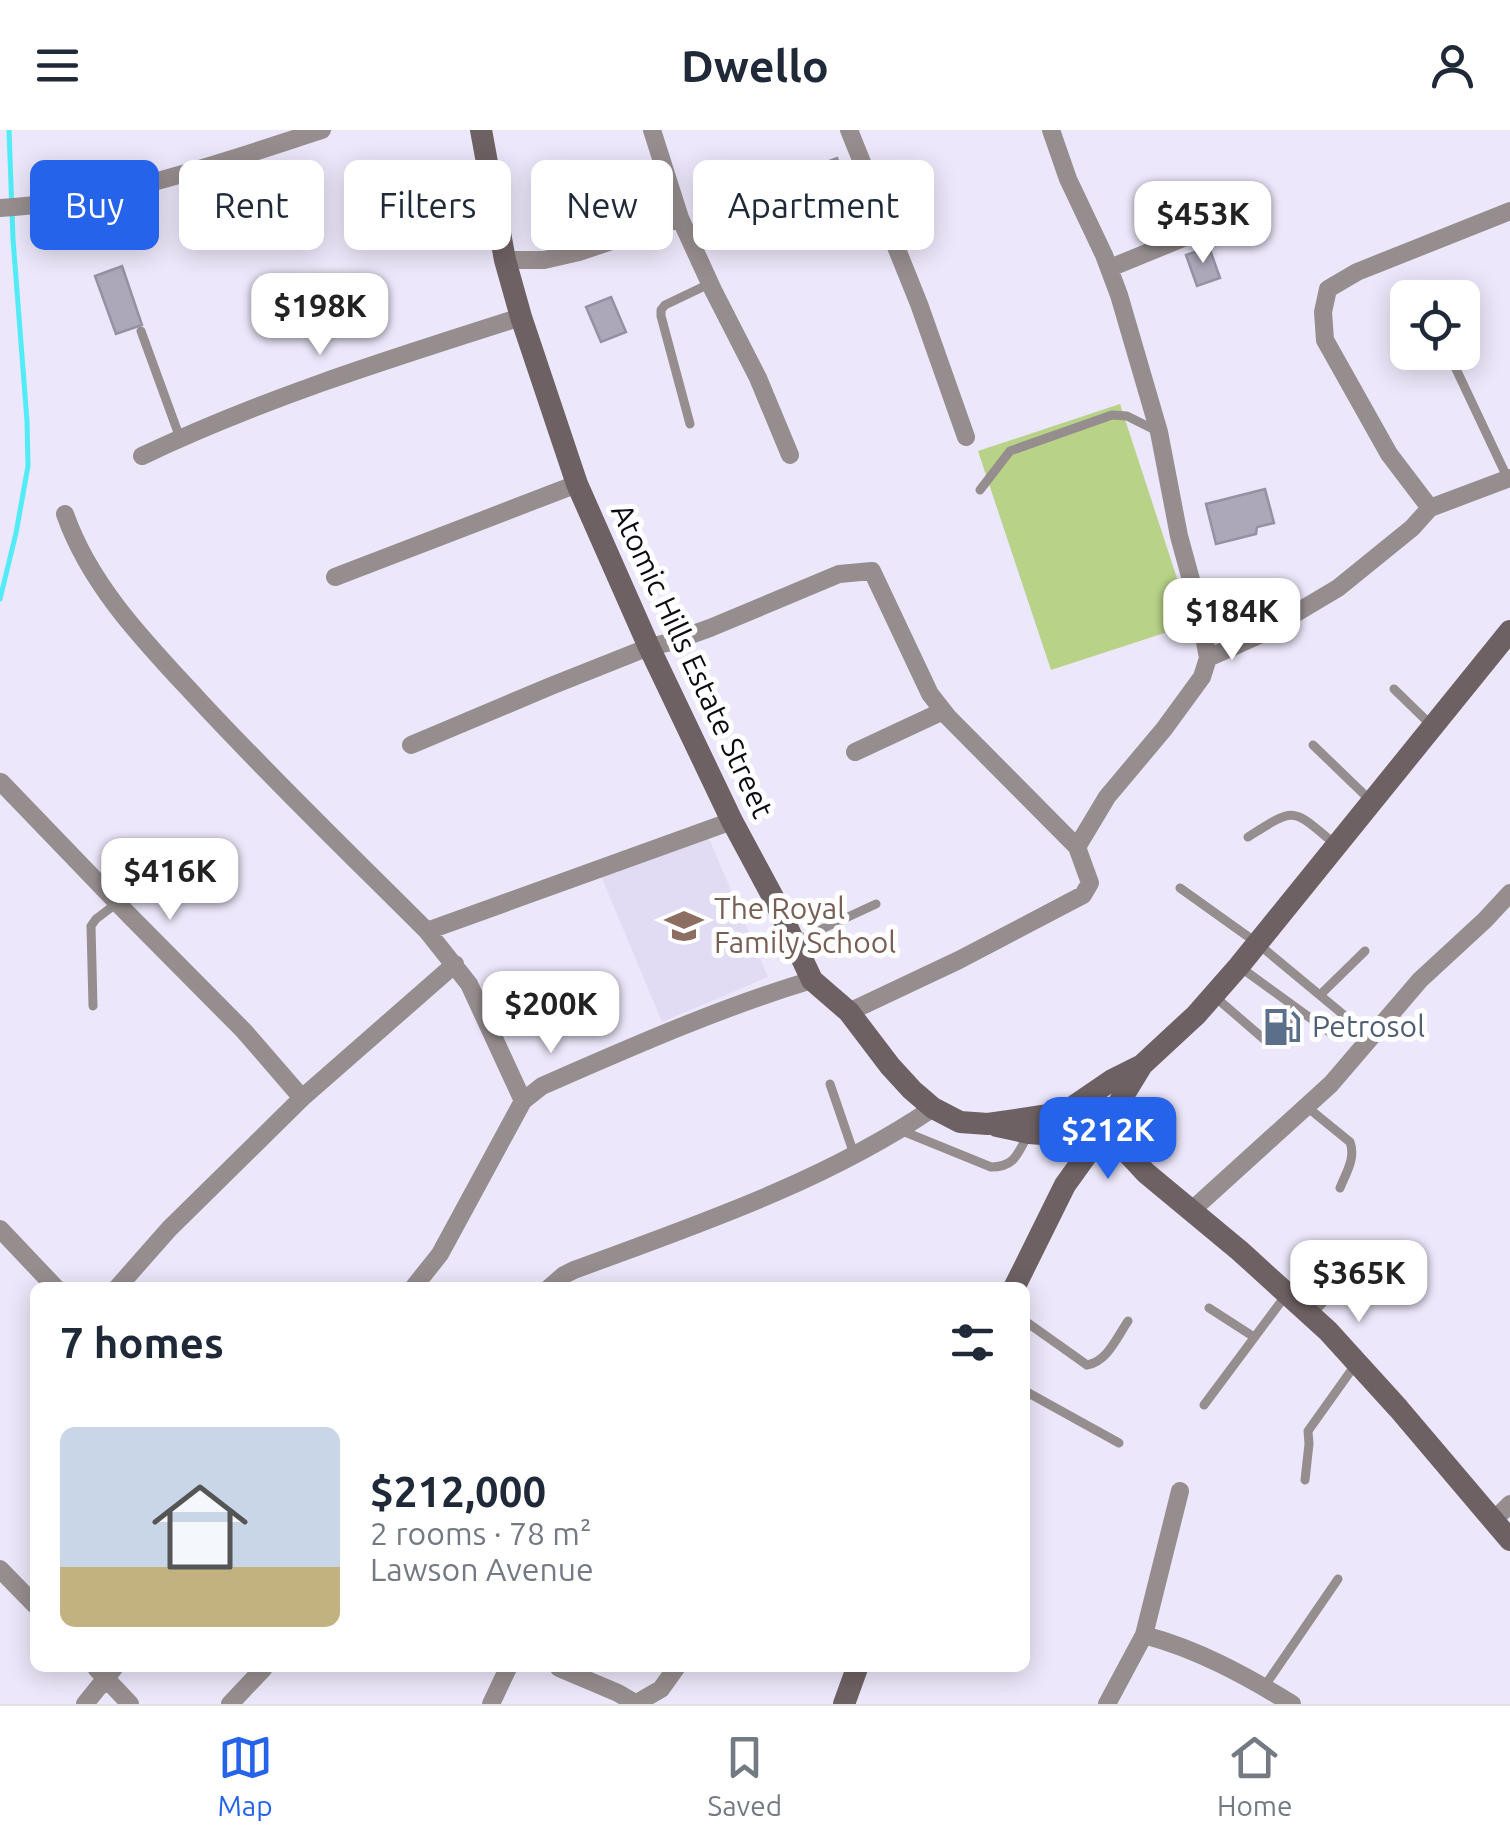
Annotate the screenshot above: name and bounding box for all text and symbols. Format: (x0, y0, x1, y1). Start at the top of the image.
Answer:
icon: menu (30, 38, 85, 93)
icon: person (1425, 38, 1480, 93)
text: Dwello (681, 40, 829, 91)
chip: Buy (30, 160, 159, 250)
chip: Rent (179, 160, 324, 250)
chip: Filters (344, 160, 511, 250)
chip: New (531, 160, 673, 250)
chip: Apartment (693, 160, 934, 250)
pin: $453K (1133, 181, 1273, 266)
text: $453K (1156, 195, 1250, 231)
pin: $198K (250, 273, 390, 358)
map controls (1390, 280, 1480, 370)
button: locate (1390, 280, 1480, 370)
text: $198K (273, 287, 367, 323)
street label: Atomic Hills Estate Street (605, 498, 781, 823)
pin: $184K (1162, 578, 1302, 663)
text: $184K (1185, 592, 1279, 628)
pin: $416K (100, 838, 240, 923)
text: $416K (123, 852, 217, 888)
place label: The Royal Family School (714, 891, 896, 959)
school or university icon: The Royal Family School (663, 905, 705, 947)
pin: $200K (481, 971, 621, 1056)
text: $200K (504, 985, 598, 1021)
fuel station icon: Petrosol (1261, 1006, 1303, 1048)
place label: Petrosol (1312, 1009, 1425, 1043)
pin: $212K (1038, 1097, 1178, 1182)
text: $212K (1061, 1111, 1155, 1147)
pin: $365K (1289, 1240, 1429, 1325)
text: $365K (1312, 1254, 1406, 1290)
icon: filters (945, 1315, 1000, 1370)
text: 7 homes (60, 1319, 224, 1366)
icon: home (140, 1467, 260, 1587)
text: $212,000 (370, 1468, 546, 1515)
text: 2 rooms · 78 m² (370, 1515, 591, 1551)
text: Lawson Avenue (370, 1551, 594, 1587)
tab: Map (217, 1730, 273, 1821)
tab: Saved (708, 1730, 782, 1821)
tab: Home (1217, 1730, 1293, 1821)

